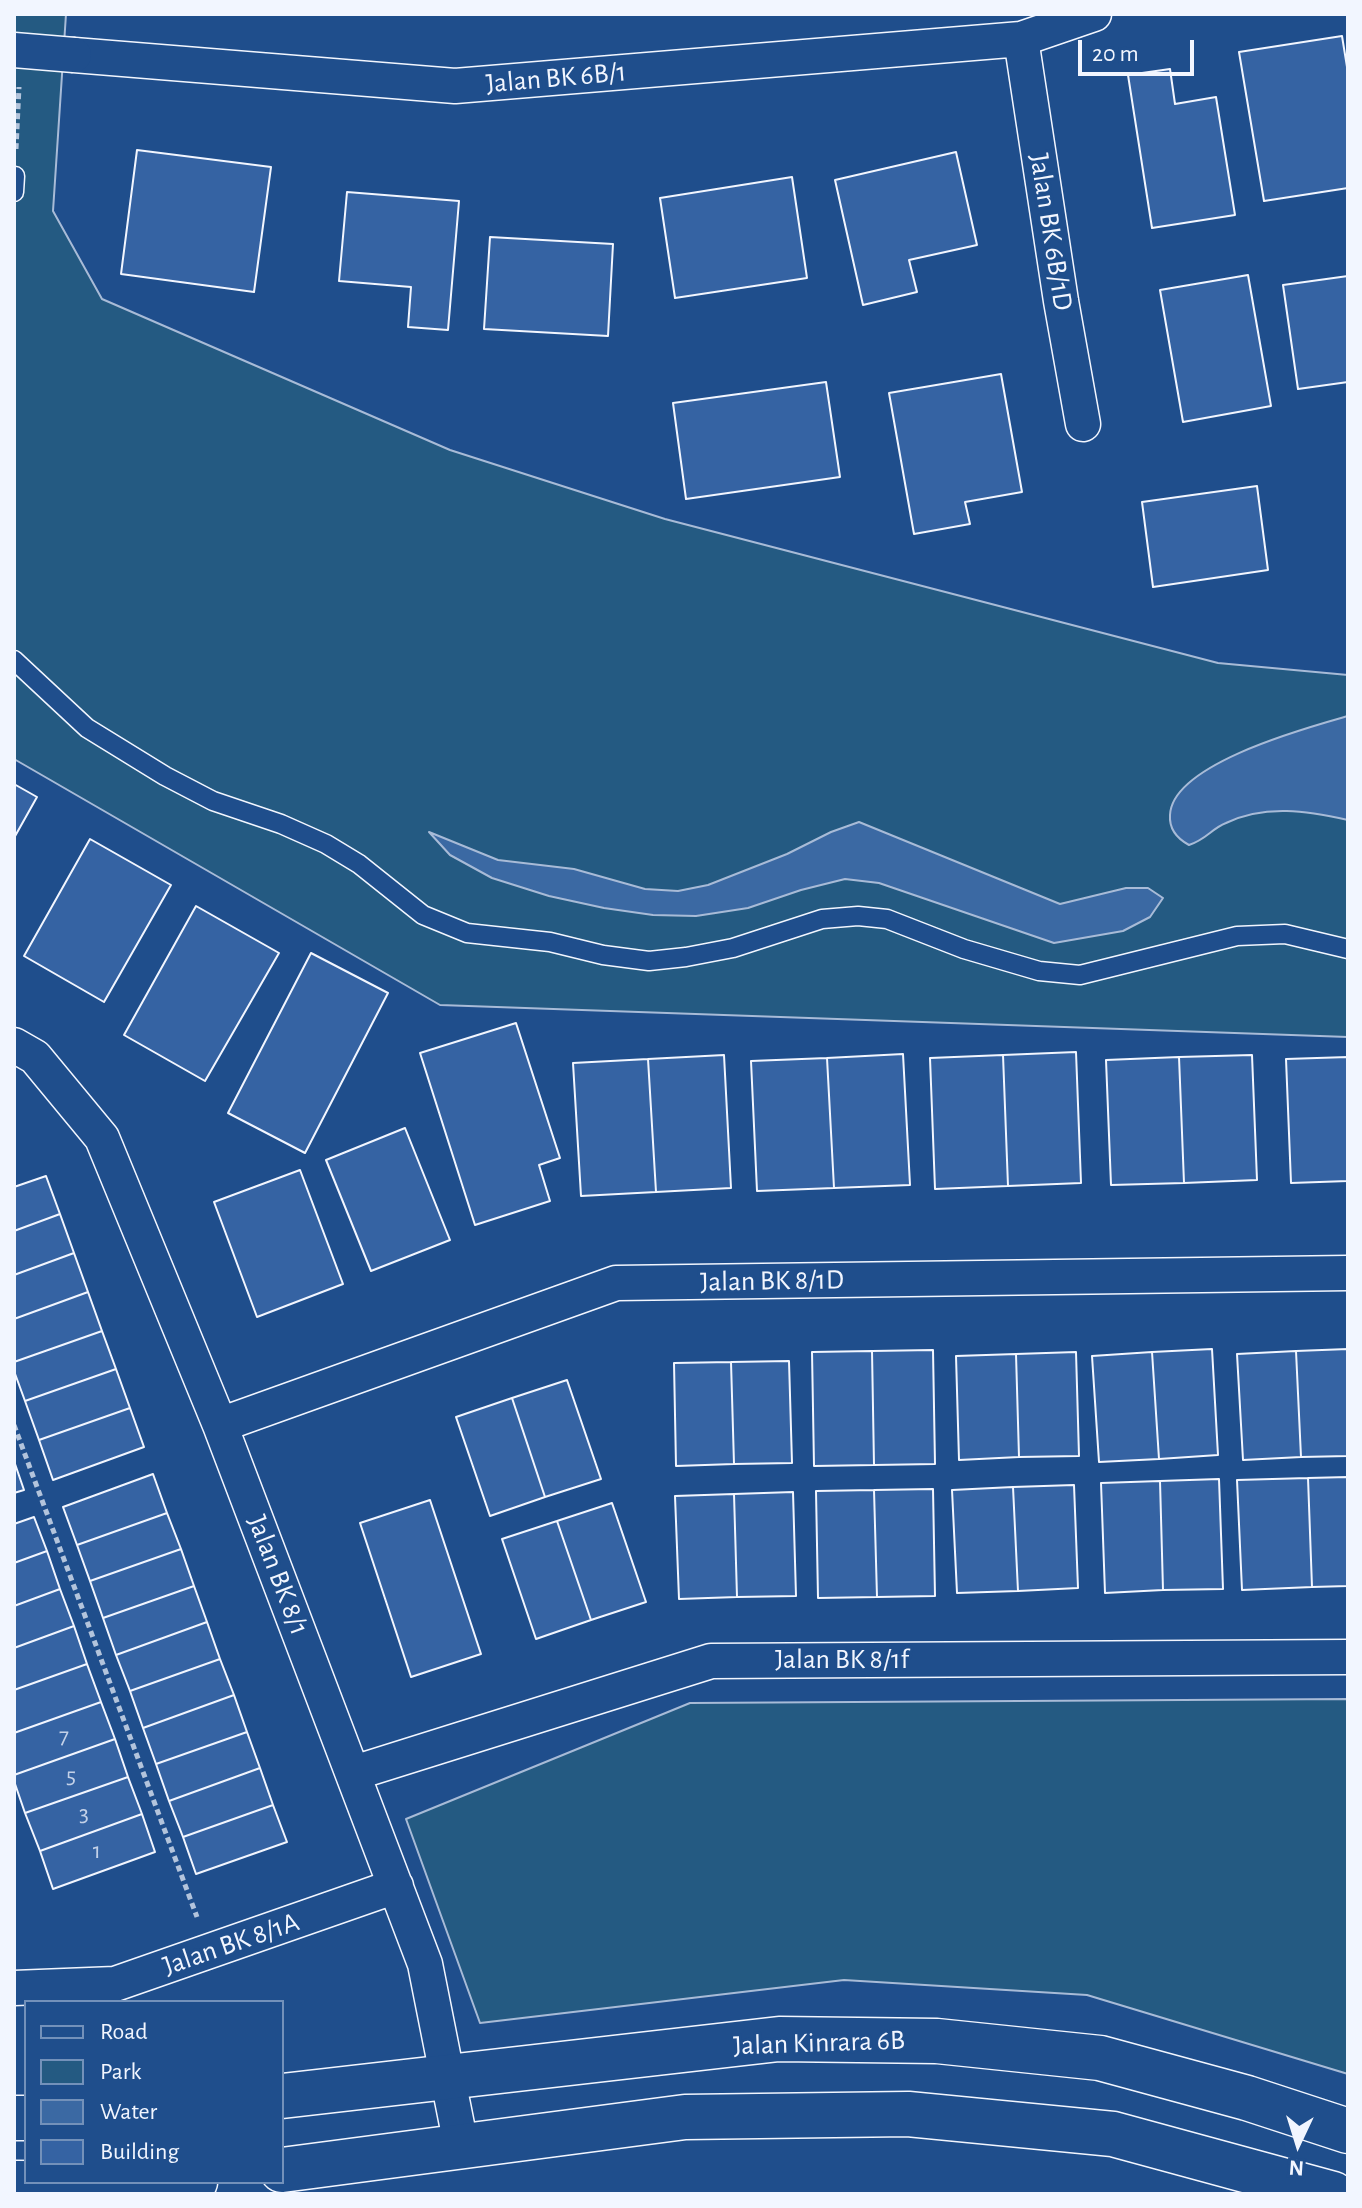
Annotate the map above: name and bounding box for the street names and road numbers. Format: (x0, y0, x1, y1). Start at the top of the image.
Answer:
street label: Jalan BK 6B/1 (485, 55, 627, 101)
street label: Jalan BK 6B/1D (1022, 151, 1080, 313)
street label: Jalan BK 8/1D (700, 1263, 844, 1299)
street label: Jalan BK 8/1 (240, 1510, 316, 1640)
street label: Jalan BK 8/1f (775, 1643, 909, 1677)
street label: Jalan BK 8/1A (158, 1905, 304, 1983)
street label: Jalan Kinrara 6B (733, 2023, 905, 2063)

